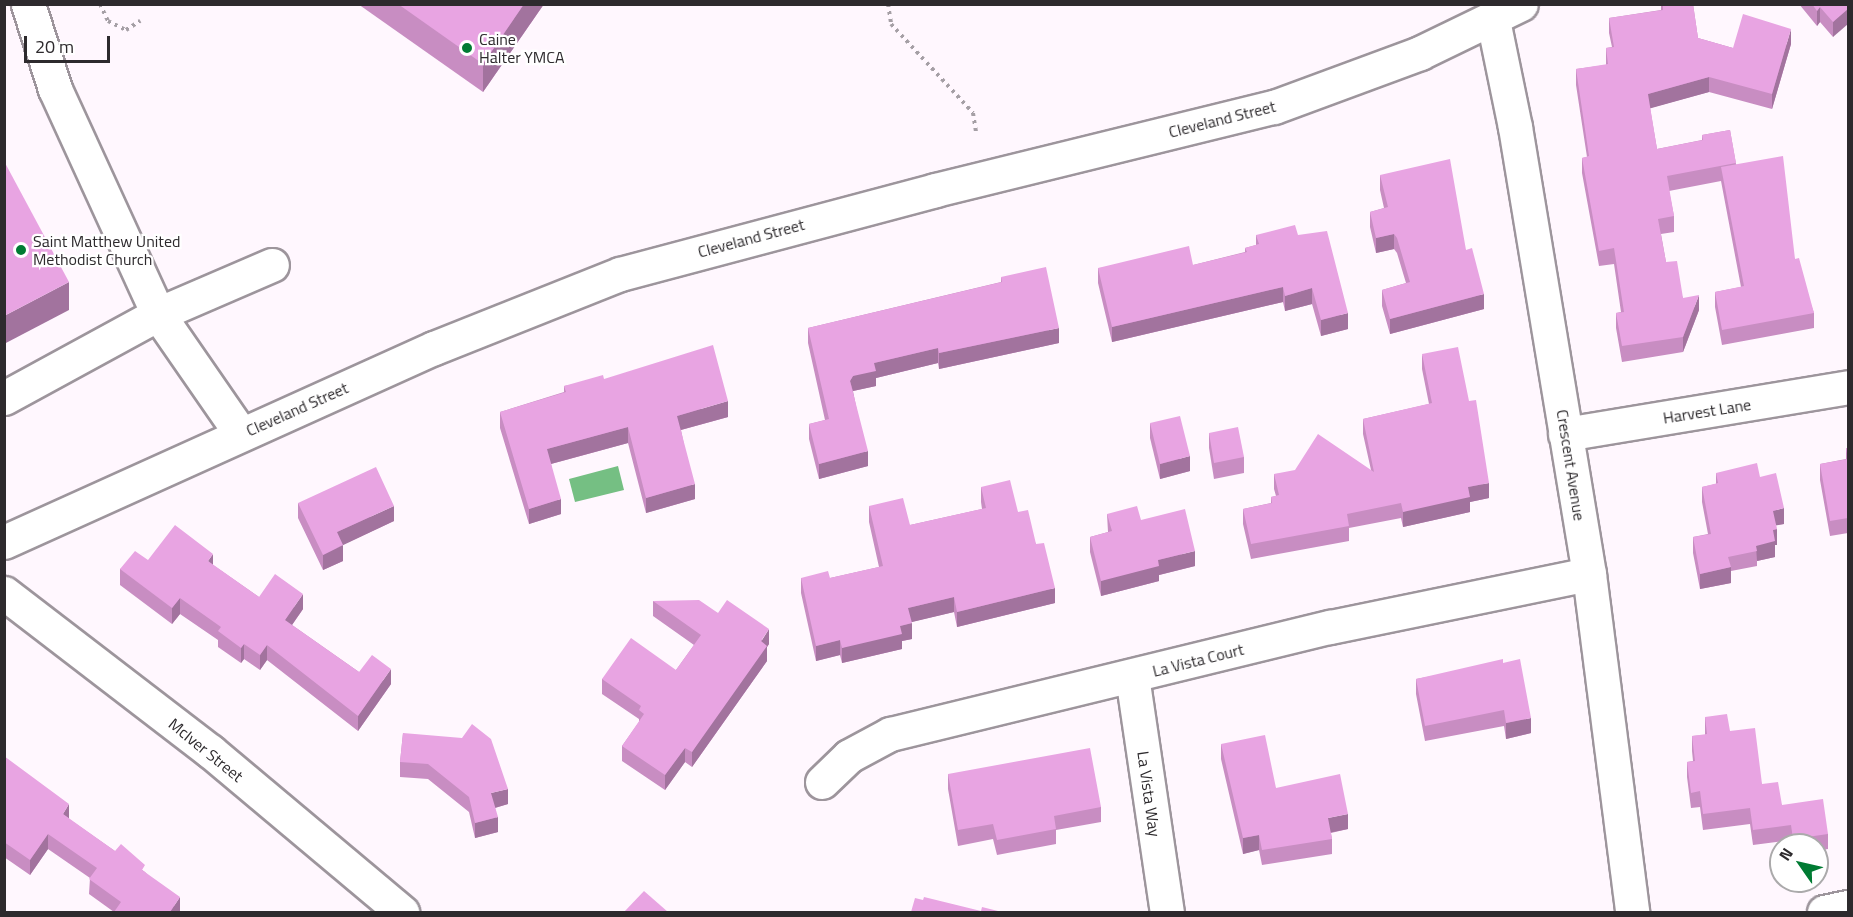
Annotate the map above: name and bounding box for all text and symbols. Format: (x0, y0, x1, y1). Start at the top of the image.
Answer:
scale bar (27, 24, 112, 62)
place label: Caine Halter YMCA (479, 29, 565, 67)
text: 20 m (35, 33, 74, 60)
marker: Caine Halter YMCA (460, 41, 474, 55)
street label: Cleveland Street (1167, 96, 1277, 142)
street label: Cleveland Street (696, 215, 806, 261)
place label: Saint Matthew United Methodist Church (33, 231, 180, 269)
marker: Saint Matthew United Methodist Church (14, 243, 28, 257)
street label: Cleveland Street (243, 378, 351, 440)
street label: Harvest Lane (1662, 395, 1752, 427)
street label: Crescent Avenue (1553, 408, 1589, 522)
street label: La Vista Court (1150, 639, 1246, 681)
street label: McIver Street (165, 714, 247, 786)
street label: La Vista Way (1133, 750, 1165, 838)
north arrow (1769, 833, 1829, 893)
text: N (1773, 843, 1799, 865)

